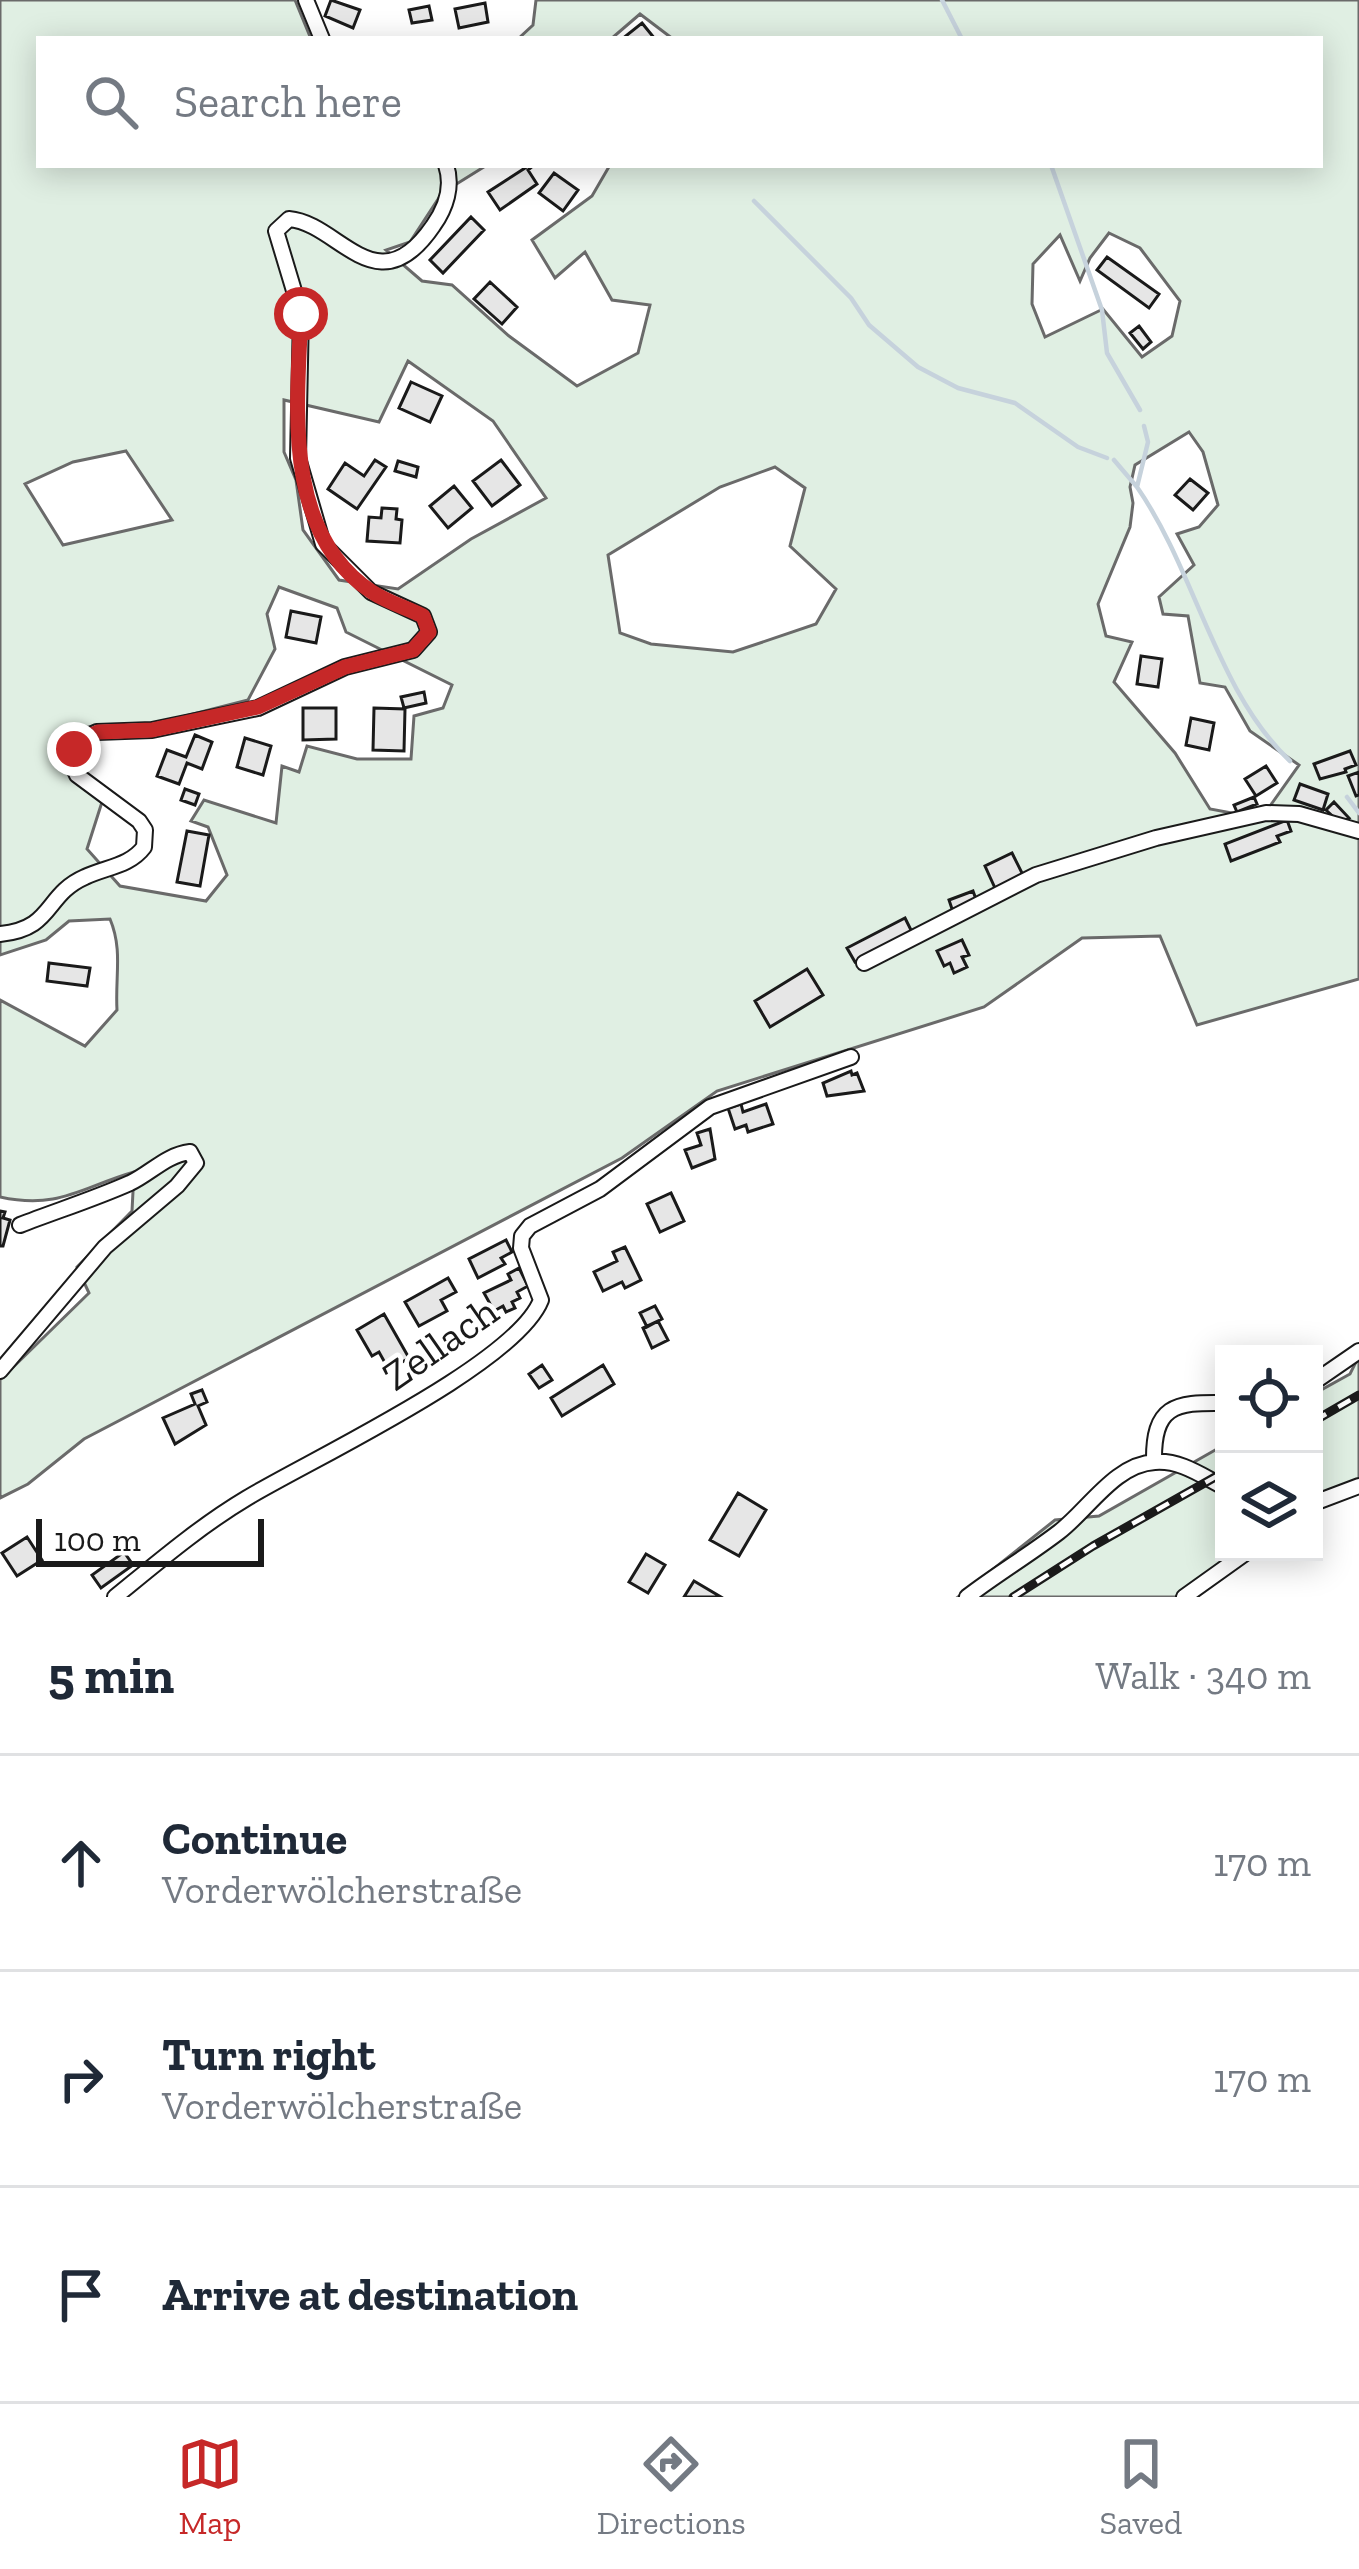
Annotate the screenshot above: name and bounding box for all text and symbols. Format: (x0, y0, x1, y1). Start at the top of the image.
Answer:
search box (36, 36, 1323, 168)
icon: search (78, 69, 144, 135)
text: Search here (174, 75, 402, 129)
route start (274, 287, 328, 341)
route end (47, 722, 101, 776)
street label: Zellach (372, 1285, 508, 1401)
map controls (1215, 1345, 1323, 1561)
button: locate (1215, 1345, 1323, 1453)
button: layers (1215, 1453, 1323, 1561)
scale bar (36, 1513, 264, 1566)
text: 100 m (54, 1520, 141, 1559)
text: 5 min (48, 1645, 174, 1706)
text: Walk · 340 m (1095, 1652, 1311, 1699)
text: Continue (162, 1812, 347, 1866)
icon: ahead (48, 1830, 114, 1896)
text: 170 m (1213, 1839, 1311, 1886)
text: Vorderwölcherstraße (162, 1866, 522, 1913)
text: Turn right (162, 2028, 375, 2082)
icon: right (48, 2046, 114, 2112)
text: 170 m (1213, 2055, 1311, 2102)
text: Vorderwölcherstraße (162, 2082, 522, 2129)
icon: arrive (48, 2262, 114, 2328)
text: Arrive at destination (162, 2268, 578, 2322)
tab: Map (177, 2431, 243, 2542)
tab: Directions (597, 2431, 746, 2542)
tab: Saved (1099, 2431, 1182, 2542)

